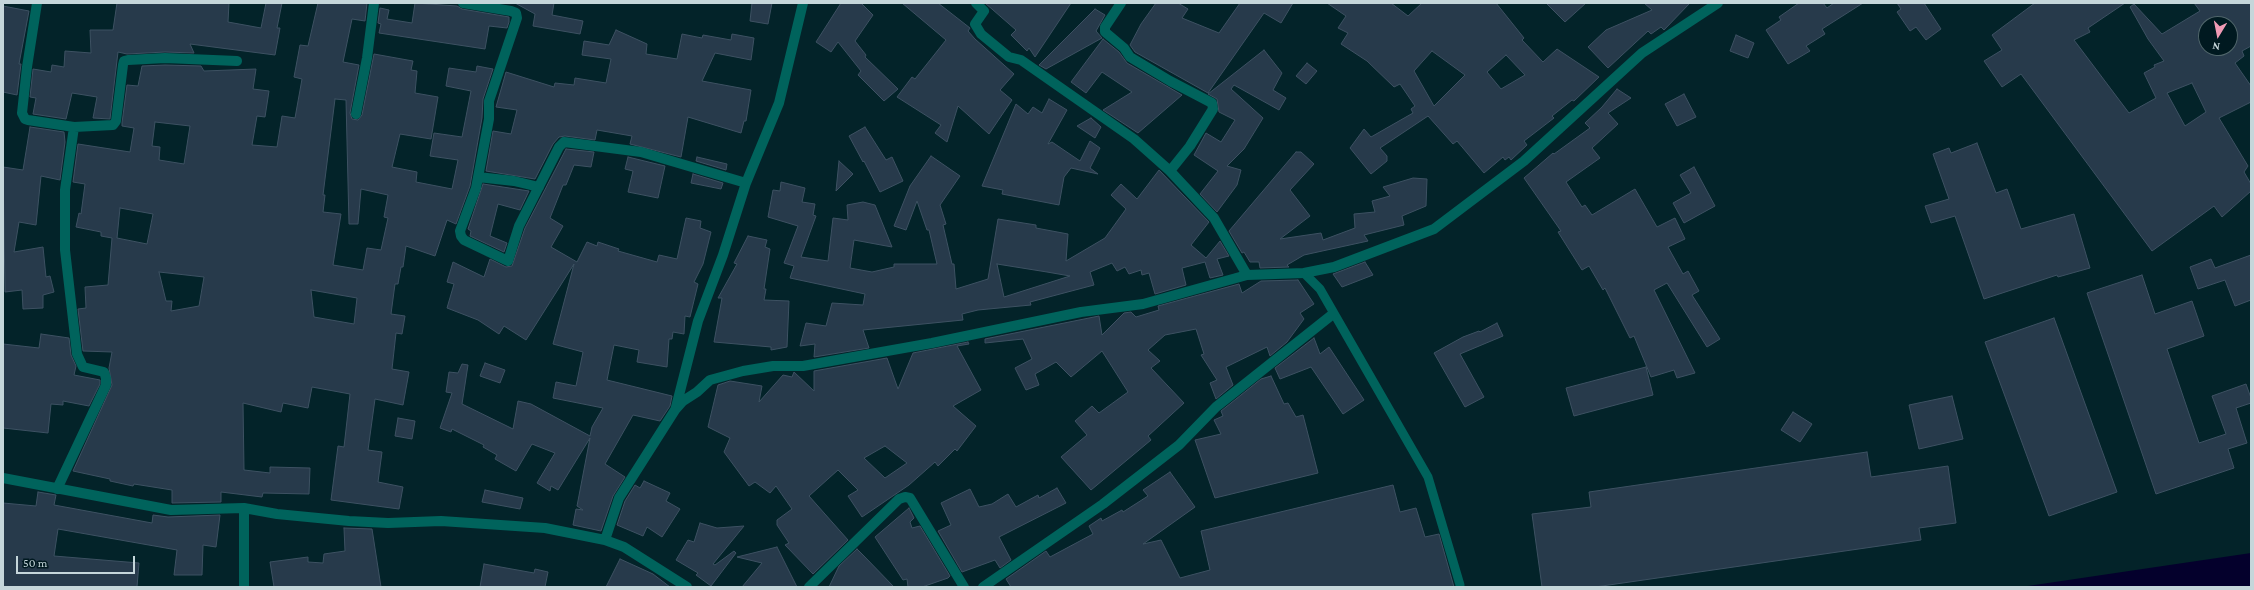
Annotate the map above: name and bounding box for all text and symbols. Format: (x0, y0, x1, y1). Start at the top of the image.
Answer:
north arrow (2198, 16, 2238, 56)
text: N (2211, 40, 2221, 53)
scale bar (18, 548, 137, 574)
text: 50 m (23, 556, 47, 570)

